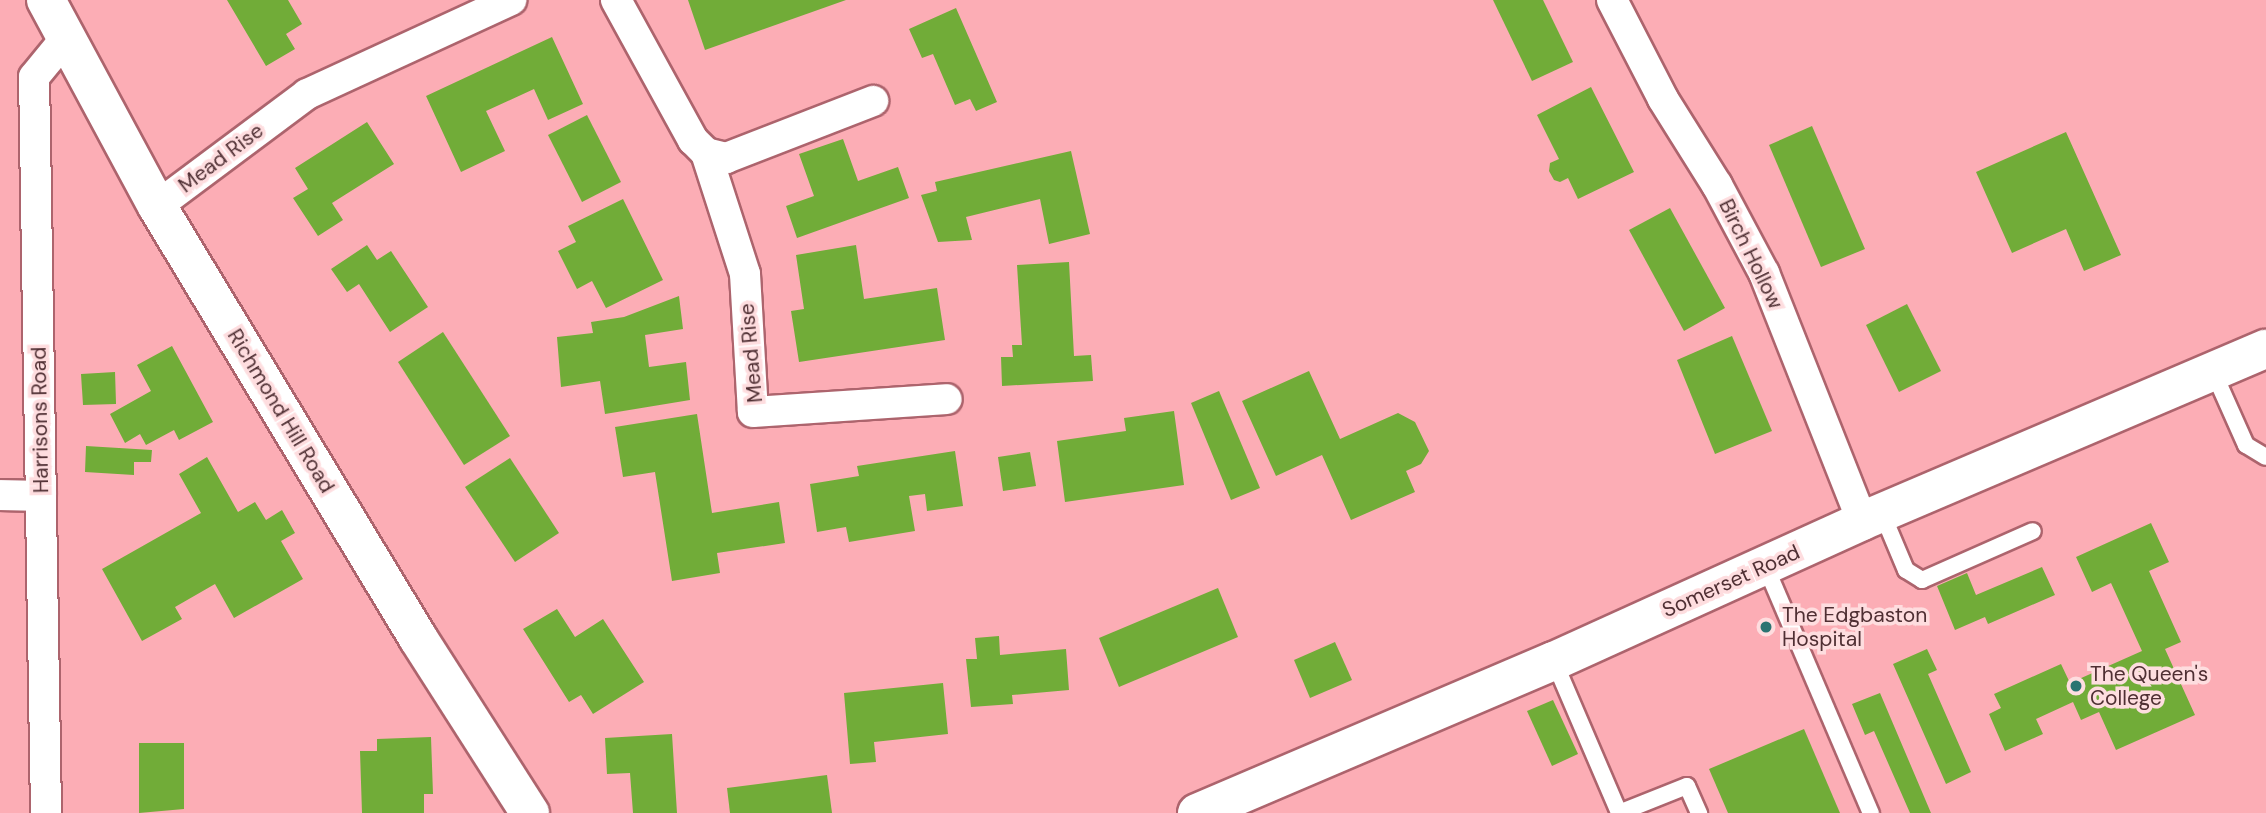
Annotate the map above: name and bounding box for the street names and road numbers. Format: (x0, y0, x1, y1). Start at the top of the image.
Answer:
street label: Mead Rise (174, 118, 268, 198)
street label: Birch Hollow (1714, 195, 1788, 313)
street label: Mead Rise (734, 302, 768, 404)
street label: Richmond Hill Road (222, 324, 340, 498)
street label: Harrisons Road (26, 347, 54, 493)
street label: Somerset Road (1658, 539, 1804, 623)

